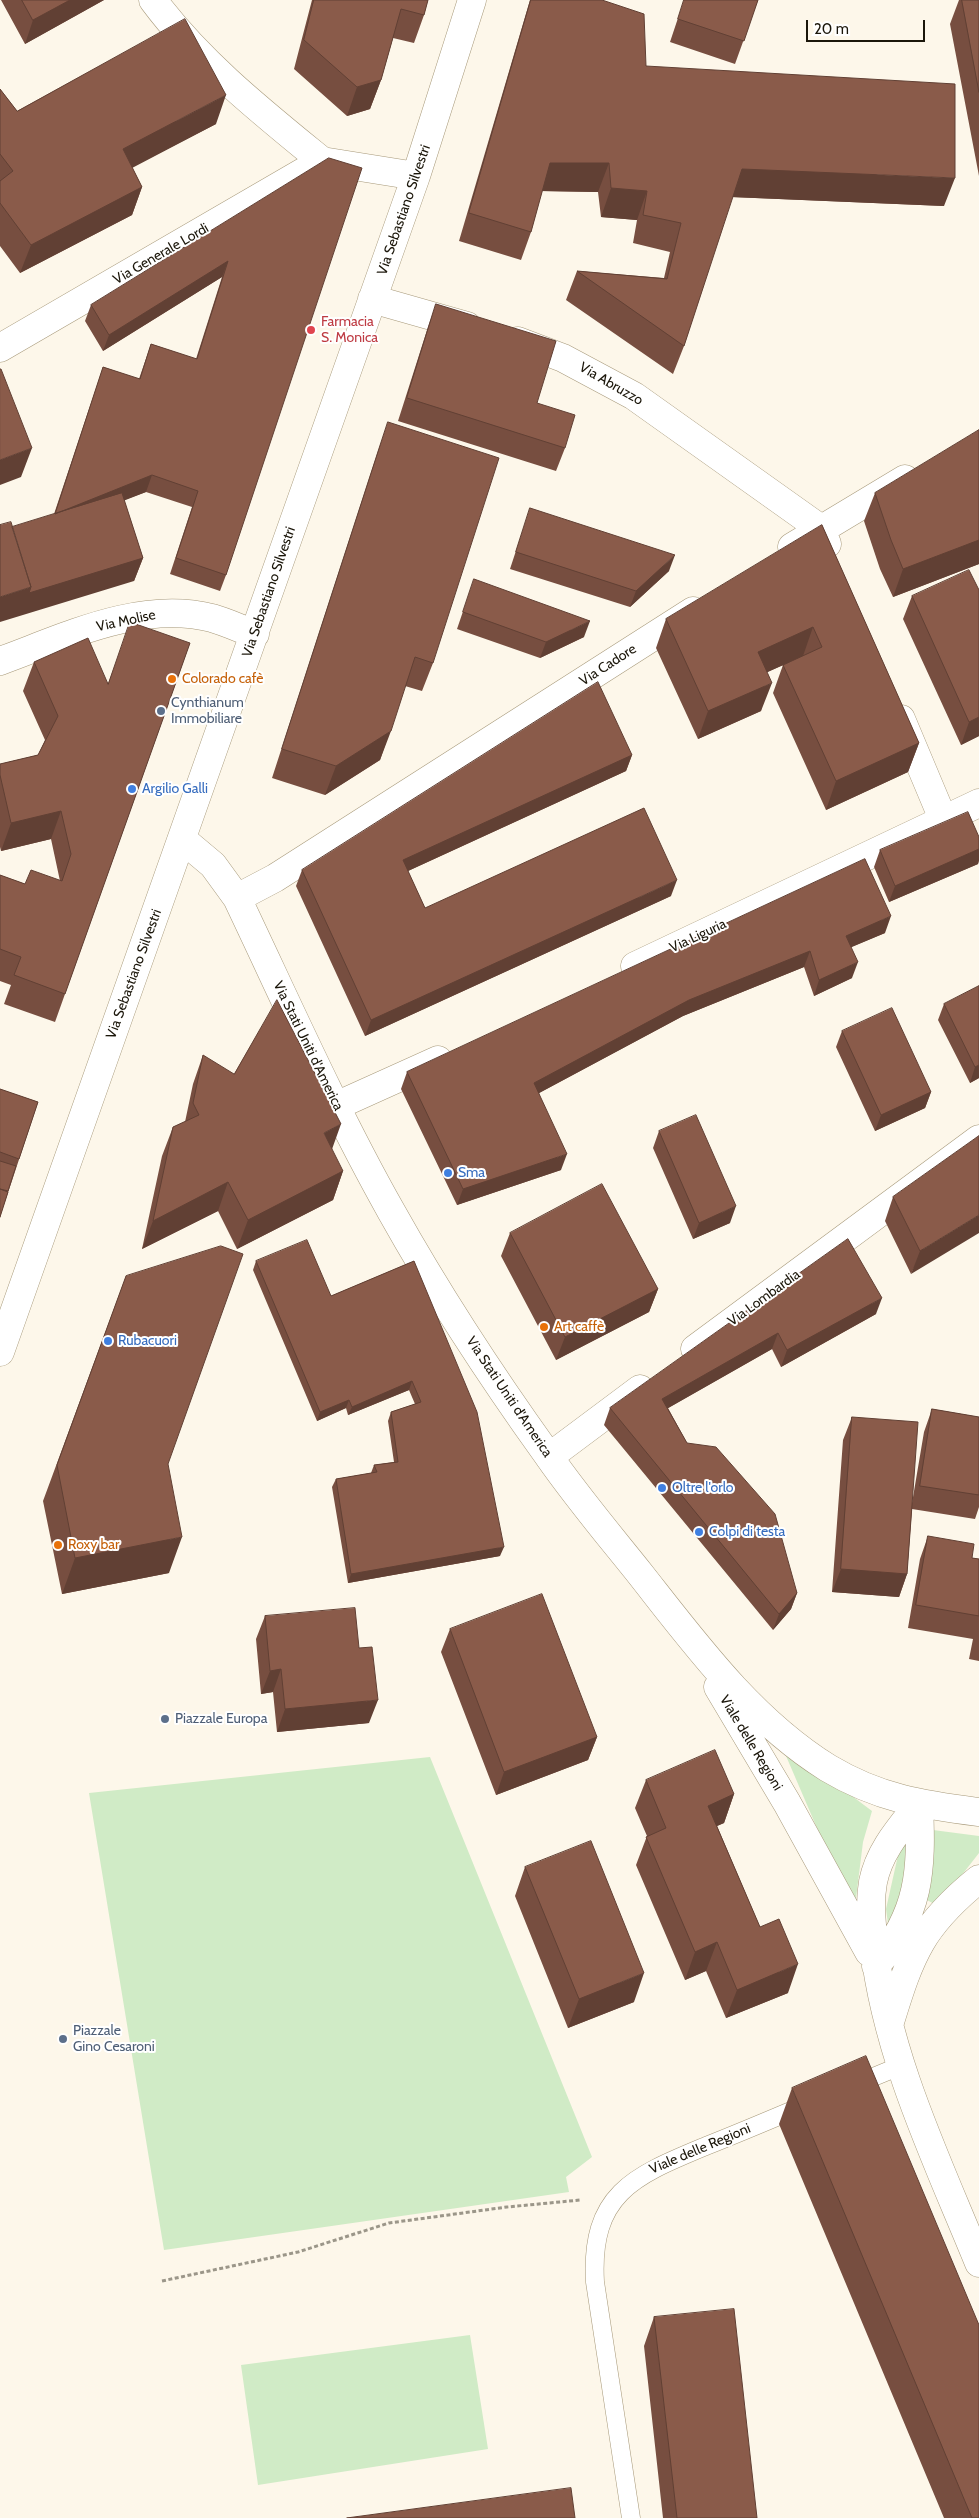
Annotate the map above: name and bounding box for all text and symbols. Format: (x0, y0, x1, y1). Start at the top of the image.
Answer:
scale bar (809, 10, 928, 42)
text: 20 m (814, 20, 849, 38)
street label: Via Sebastiano Silvestri (374, 143, 434, 277)
street label: Via Generale Lordi (110, 220, 212, 288)
place label: Farmacia S. Monica (321, 314, 378, 347)
marker: Farmacia S. Monica (305, 324, 317, 336)
street label: Via Abruzzo (576, 359, 646, 409)
street label: Via Sebastiano Silvestri (239, 525, 299, 659)
street label: Via Molise (95, 607, 157, 635)
street label: Via Cadore (576, 640, 640, 690)
place label: Colorado cafè (182, 671, 263, 687)
marker: Colorado cafè (166, 673, 178, 685)
place label: Cynthianum Immobiliare (171, 695, 244, 728)
marker: Cynthianum Immobiliare (155, 705, 167, 717)
place label: Argilio Galli (142, 781, 208, 797)
marker: Argilio Galli (126, 783, 138, 795)
street label: Via Sebastiano Silvestri (103, 907, 165, 1041)
street label: Via Liguria (667, 916, 729, 956)
street label: Via Stati Uniti d'America (269, 979, 347, 1113)
place label: Sma (458, 1165, 485, 1181)
marker: Sma (442, 1167, 454, 1179)
street label: Via Lombardia (725, 1266, 803, 1330)
place label: Art caffè (554, 1319, 604, 1335)
marker: Art caffè (538, 1321, 550, 1333)
place label: Rubacuori (118, 1333, 177, 1349)
street label: Via Stati Uniti d'America (462, 1334, 556, 1460)
marker: Rubacuori (102, 1335, 114, 1347)
place label: Oltre l'orlo (672, 1480, 734, 1496)
marker: Oltre l'orlo (656, 1482, 668, 1494)
place label: Colpi di testa (709, 1524, 785, 1540)
marker: Colpi di testa (693, 1526, 705, 1538)
place label: Roxy bar (68, 1537, 119, 1553)
marker: Roxy bar (52, 1539, 64, 1551)
street label: Viale delle Regioni (716, 1692, 786, 1794)
place label: Piazzale Europa (175, 1711, 267, 1727)
marker: Piazzale Europa (159, 1713, 171, 1725)
place label: Piazzale Gino Cesaroni (73, 2023, 155, 2056)
marker: Piazzale Gino Cesaroni (57, 2033, 69, 2045)
street label: Viale delle Regioni (647, 2120, 753, 2178)

